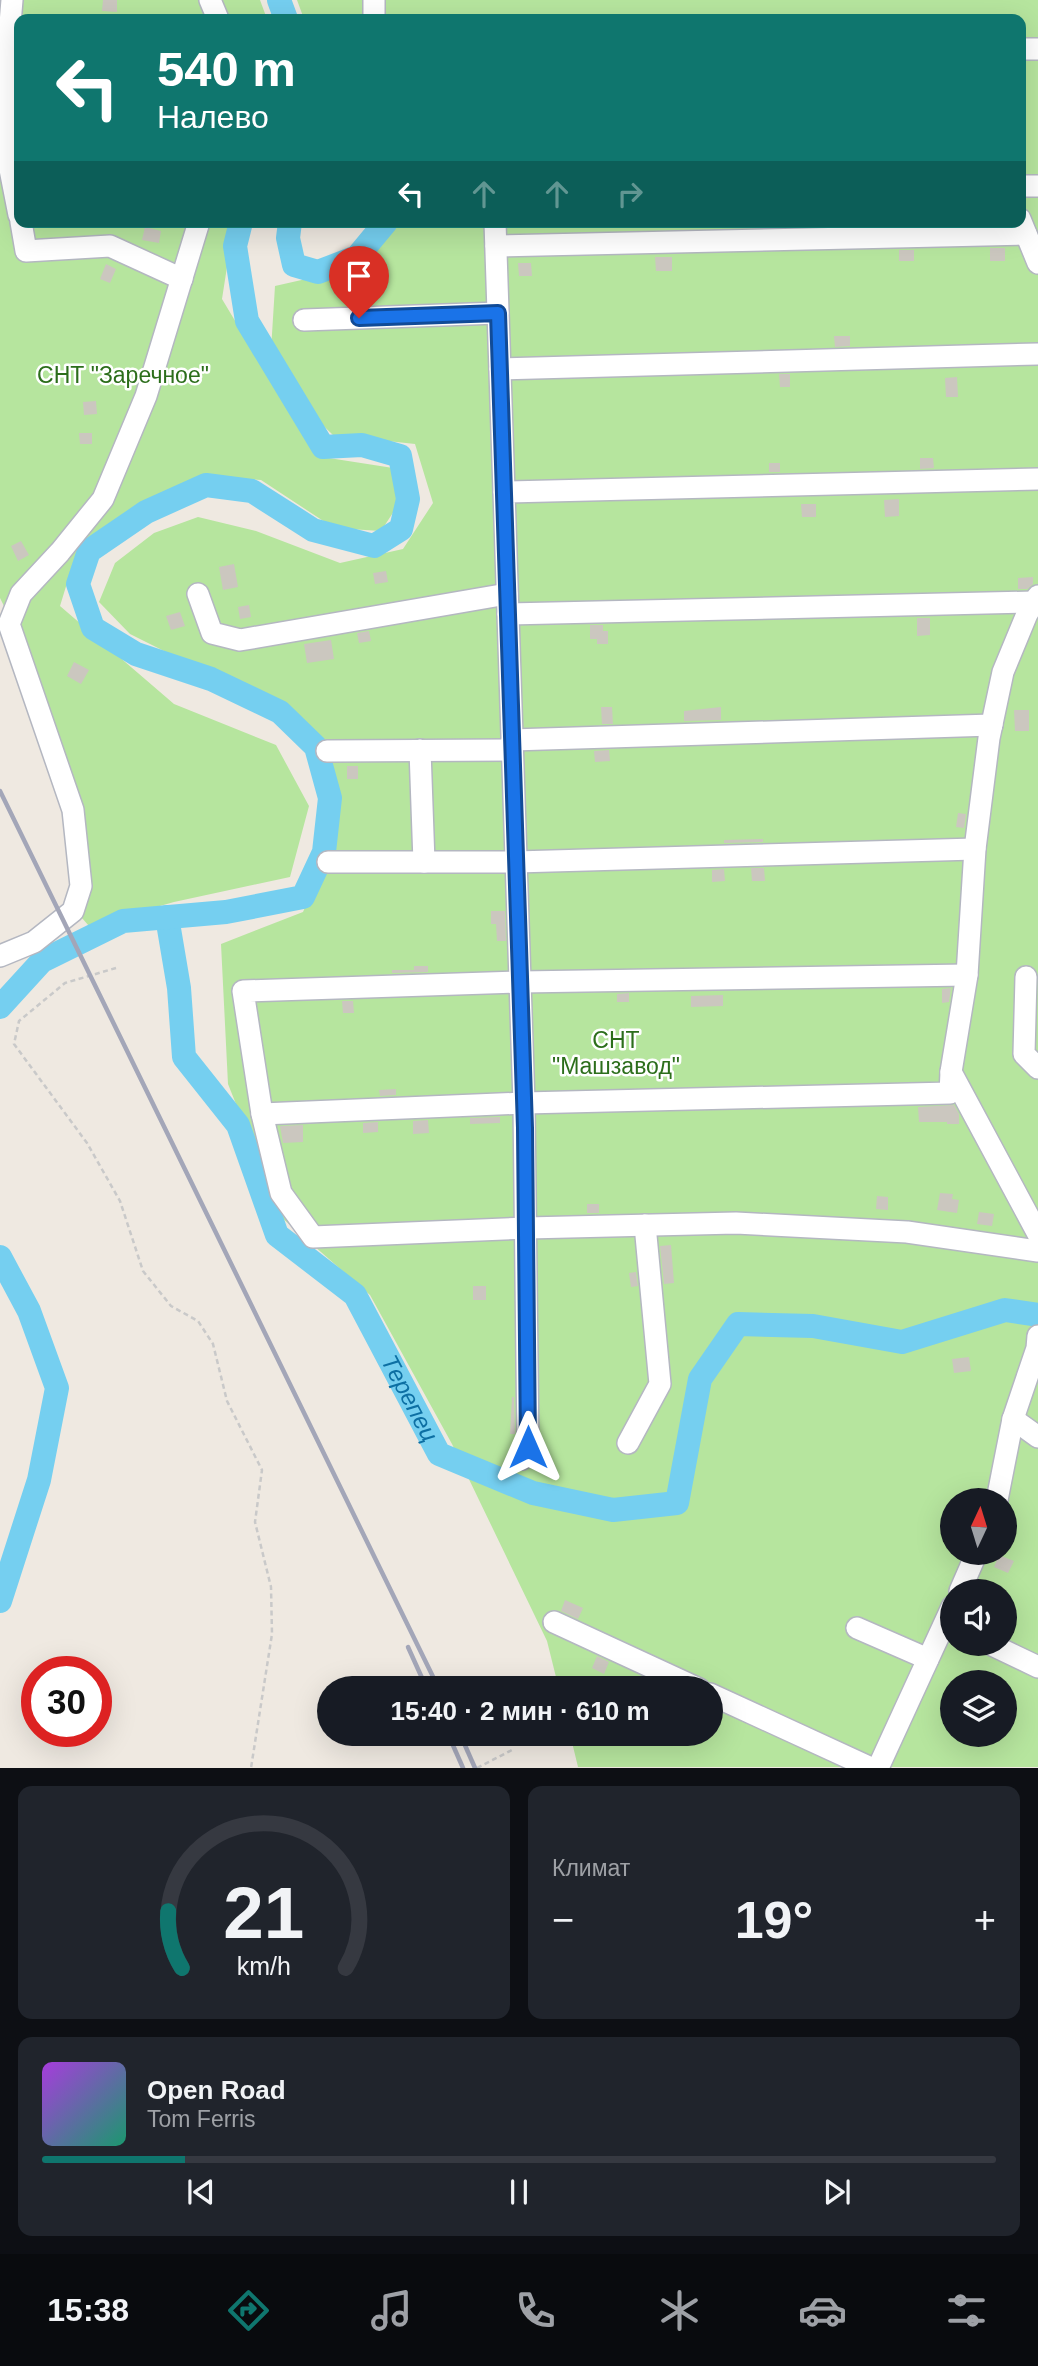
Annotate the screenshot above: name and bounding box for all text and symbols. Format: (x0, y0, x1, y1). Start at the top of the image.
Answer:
icon: left (42, 42, 133, 133)
text: 540 m (157, 42, 296, 96)
text: Налево (157, 99, 269, 135)
icon: left (392, 175, 430, 213)
icon: ahead (465, 175, 503, 213)
icon: ahead (538, 175, 576, 213)
icon: right (611, 175, 649, 213)
pin (329, 246, 389, 318)
icon: arrive (340, 257, 378, 295)
park label: СНТ "Заречное" (37, 362, 209, 388)
park label: СНТ "Машзавод" (552, 1027, 680, 1079)
water label: Терепец (376, 1350, 444, 1446)
position arrow (491, 1410, 565, 1484)
north arrow (940, 1488, 1017, 1564)
map controls (940, 1488, 1017, 1747)
button: sound (940, 1579, 1017, 1656)
speed limit sign: 30 (21, 1656, 112, 1747)
button: layers (940, 1670, 1017, 1747)
text: 15:40 · 2 мин · 610 m (390, 1696, 650, 1726)
text: Климат (552, 1855, 630, 1881)
text: 21 (224, 1873, 304, 1954)
text: 19° (735, 1891, 813, 1949)
text: − (552, 1899, 574, 1941)
text: + (974, 1899, 996, 1941)
text: km/h (237, 1952, 291, 1980)
text: Open Road (147, 2075, 286, 2105)
text: Tom Ferris (147, 2106, 256, 2132)
icon: previous (182, 2173, 220, 2211)
icon: pause (500, 2173, 538, 2211)
icon: next (818, 2173, 856, 2211)
icon: directions (224, 2286, 273, 2335)
icon: music (367, 2286, 416, 2335)
icon: phone (511, 2286, 560, 2335)
icon: climate (655, 2286, 704, 2335)
icon: car (798, 2286, 847, 2335)
icon: filters (942, 2286, 991, 2335)
text: 15:38 (47, 2292, 129, 2328)

